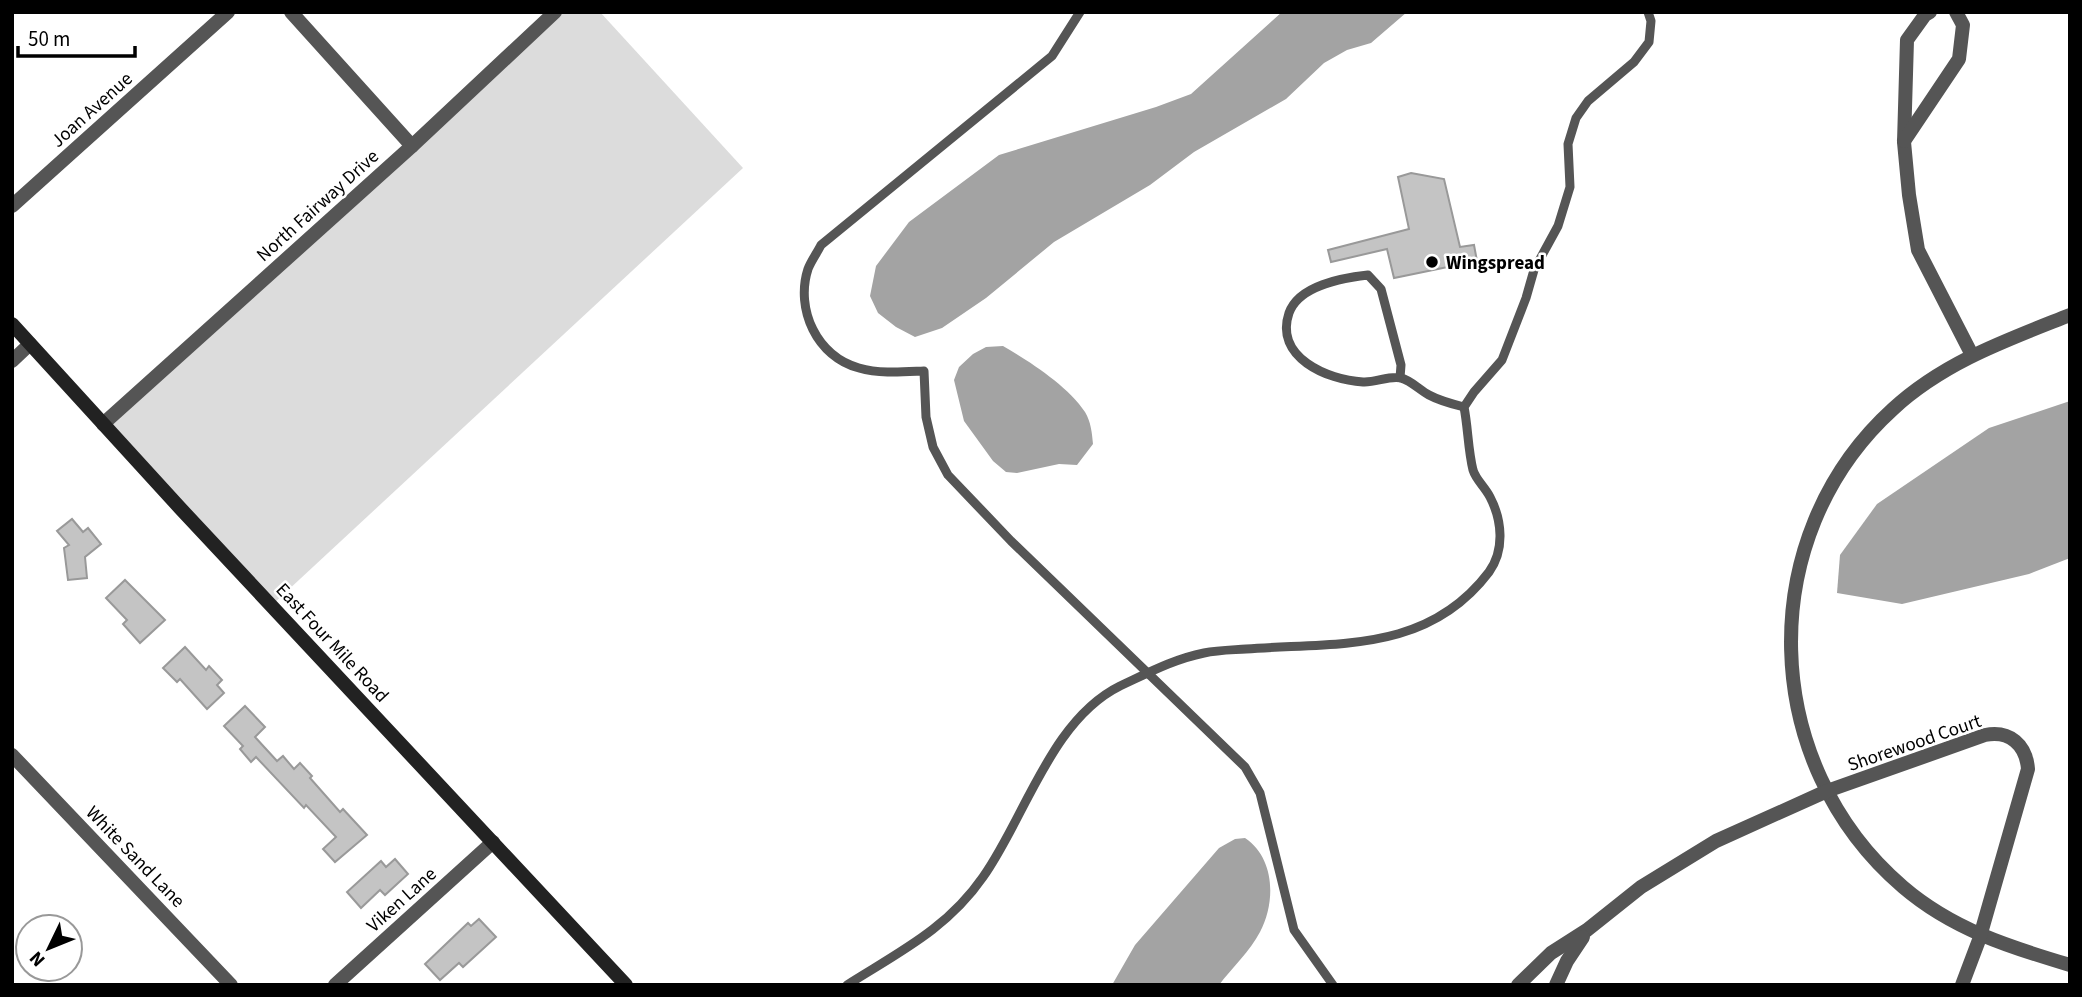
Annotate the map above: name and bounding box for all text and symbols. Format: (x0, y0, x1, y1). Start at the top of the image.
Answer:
scale bar (18, 14, 135, 58)
text: 50 m (28, 24, 70, 54)
street label: Joan Avenue (45, 66, 139, 154)
street label: North Fairway Drive (251, 144, 385, 269)
place label: Wingspread (1446, 250, 1545, 277)
marker: Wingspread (1424, 254, 1440, 270)
street label: East Four Mile Road (269, 577, 395, 709)
street label: Shorewood Court (1844, 708, 1985, 779)
street label: White Sand Lane (79, 800, 191, 914)
street label: Viken Lane (361, 861, 443, 939)
north arrow (14, 913, 84, 983)
text: N (23, 945, 52, 972)

